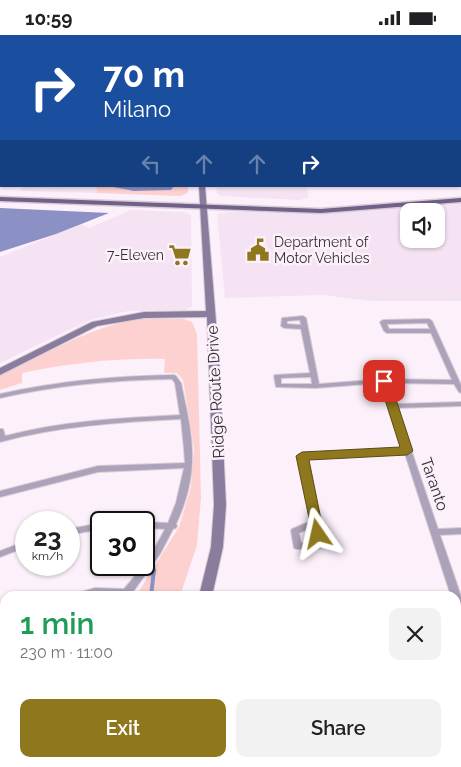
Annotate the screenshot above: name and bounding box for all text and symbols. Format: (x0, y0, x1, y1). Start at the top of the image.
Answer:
text: 10:59 (25, 7, 72, 29)
text: 70 m (103, 54, 185, 95)
icon: right (20, 55, 85, 120)
text: Milano (103, 96, 171, 122)
icon: left (137, 150, 165, 178)
icon: ahead (190, 150, 218, 178)
icon: ahead (243, 150, 271, 178)
icon: right (296, 150, 324, 178)
map controls (400, 203, 445, 248)
button: sound (400, 203, 445, 248)
place label: Department of Motor Vehicles (274, 234, 370, 266)
public building icon: Department of Motor Vehicles (245, 237, 271, 263)
supermarket icon: 7-Eleven (167, 242, 193, 268)
place label: 7-Eleven (107, 247, 164, 263)
street label: Ridge Route Drive (203, 325, 228, 459)
pin (363, 360, 405, 402)
icon: arrive (370, 367, 398, 395)
street label: Taranto (417, 455, 452, 513)
position arrow (291, 507, 343, 559)
speed limit sign: 30 (90, 511, 155, 576)
text: 23 (33, 522, 62, 552)
text: km/h (32, 549, 63, 563)
text: 1 min (20, 606, 95, 641)
button: close (389, 608, 441, 660)
text: 230 m · 11:00 (20, 643, 113, 662)
button: Exit (20, 699, 226, 757)
button: Share (236, 699, 441, 757)

